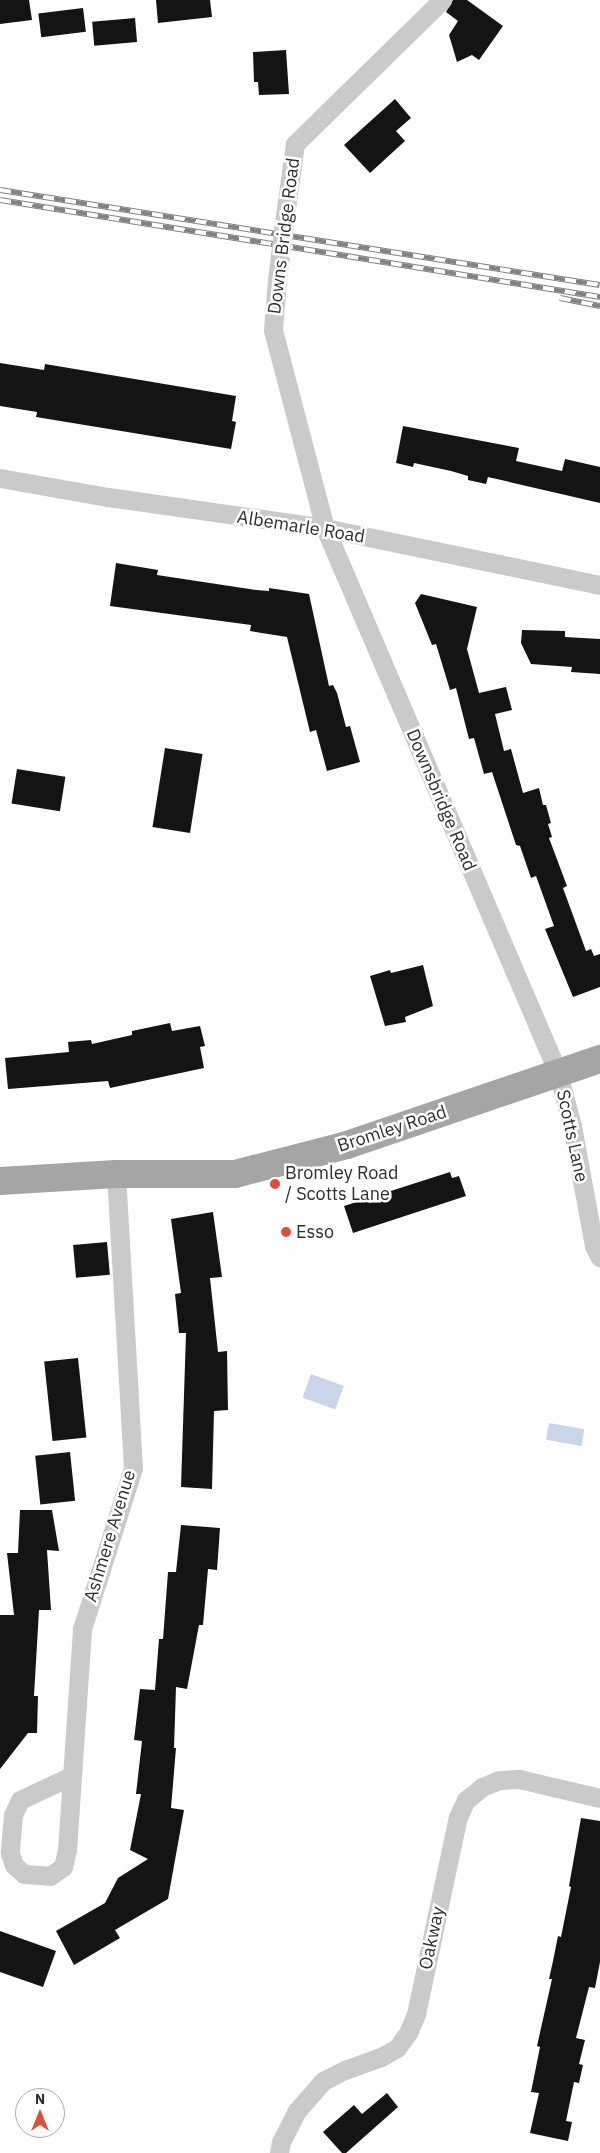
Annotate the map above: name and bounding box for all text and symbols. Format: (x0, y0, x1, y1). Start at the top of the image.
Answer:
street label: Downs Bridge Road (264, 157, 304, 315)
street label: Albemarle Road (236, 506, 366, 548)
street label: Downsbridge Road (401, 726, 481, 874)
street label: Scotts Lane (552, 1088, 592, 1184)
street label: Bromley Road (335, 1101, 449, 1157)
place label: Bromley Road / Scotts Lane (285, 1163, 398, 1206)
marker: Bromley Road / Scotts Lane (269, 1178, 281, 1190)
place label: Esso (296, 1221, 334, 1243)
marker: Esso (280, 1226, 292, 1238)
street label: Ashmere Avenue (80, 1467, 140, 1605)
street label: Oakway (415, 1904, 449, 1972)
north arrow (15, 2088, 65, 2138)
text: N (35, 2090, 45, 2108)

